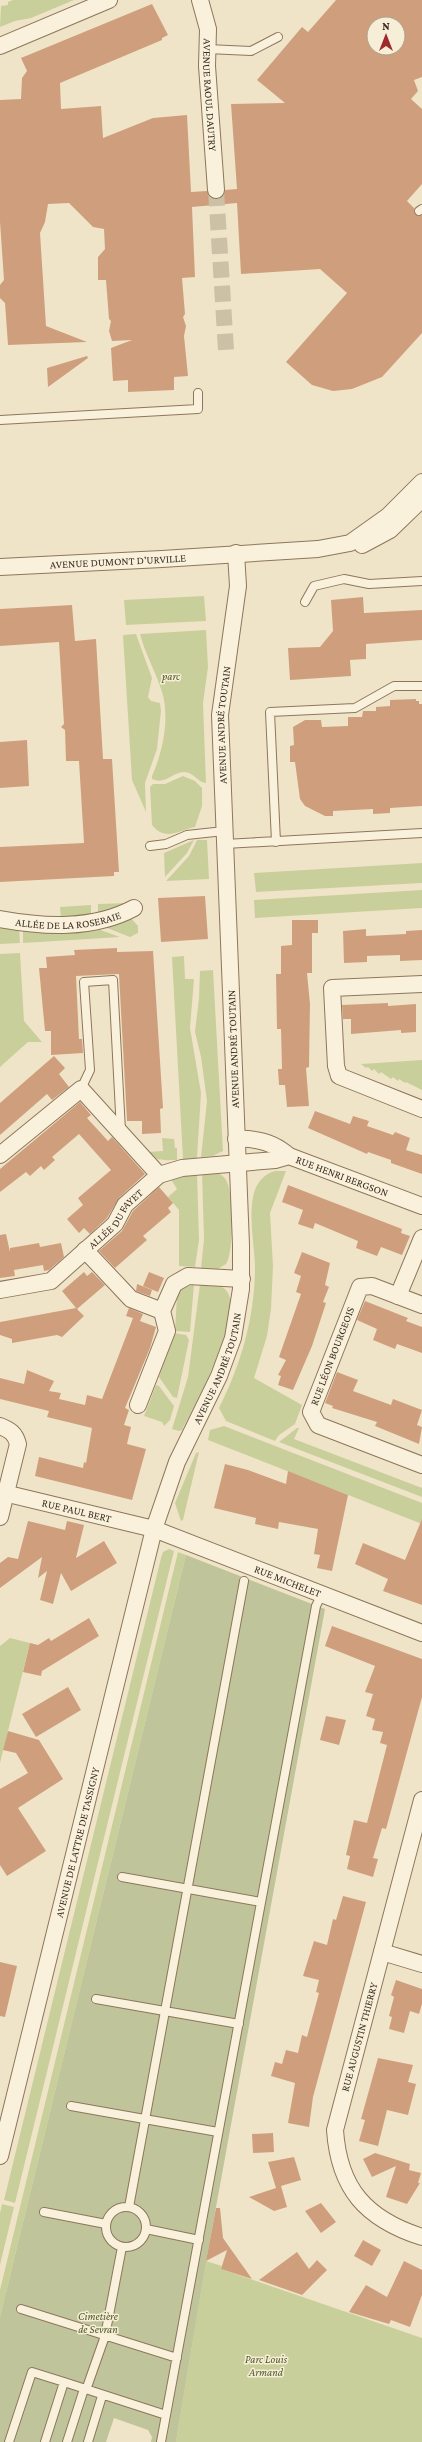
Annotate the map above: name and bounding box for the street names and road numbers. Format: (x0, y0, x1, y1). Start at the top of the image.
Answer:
street label: AVENUE RAOUL DAUTRY (201, 38, 219, 152)
street label: AVENUE DUMONT D'URVILLE (49, 551, 186, 571)
street label: AVENUE ANDRÉ TOUTAIN (214, 665, 233, 784)
street label: ALLÉE DE LA ROSERAIE (15, 909, 123, 931)
street label: AVENUE ANDRÉ TOUTAIN (225, 990, 241, 1108)
street label: RUE HENRI BERGSON (294, 1153, 390, 1199)
street label: ALLÉE DU FAYET (86, 1186, 145, 1251)
street label: RUE LÉON BOURGEOIS (308, 1305, 356, 1407)
street label: AVENUE ANDRÉ TOUTAIN (191, 1312, 243, 1426)
street label: RUE PAUL BERT (41, 1496, 113, 1525)
street label: RUE MICHELET (253, 1563, 323, 1599)
street label: AVENUE DE LATTRE DE TASSIGNY (53, 1766, 101, 1919)
street label: RUE AUGUSTIN THIERRY (339, 1981, 379, 2093)

